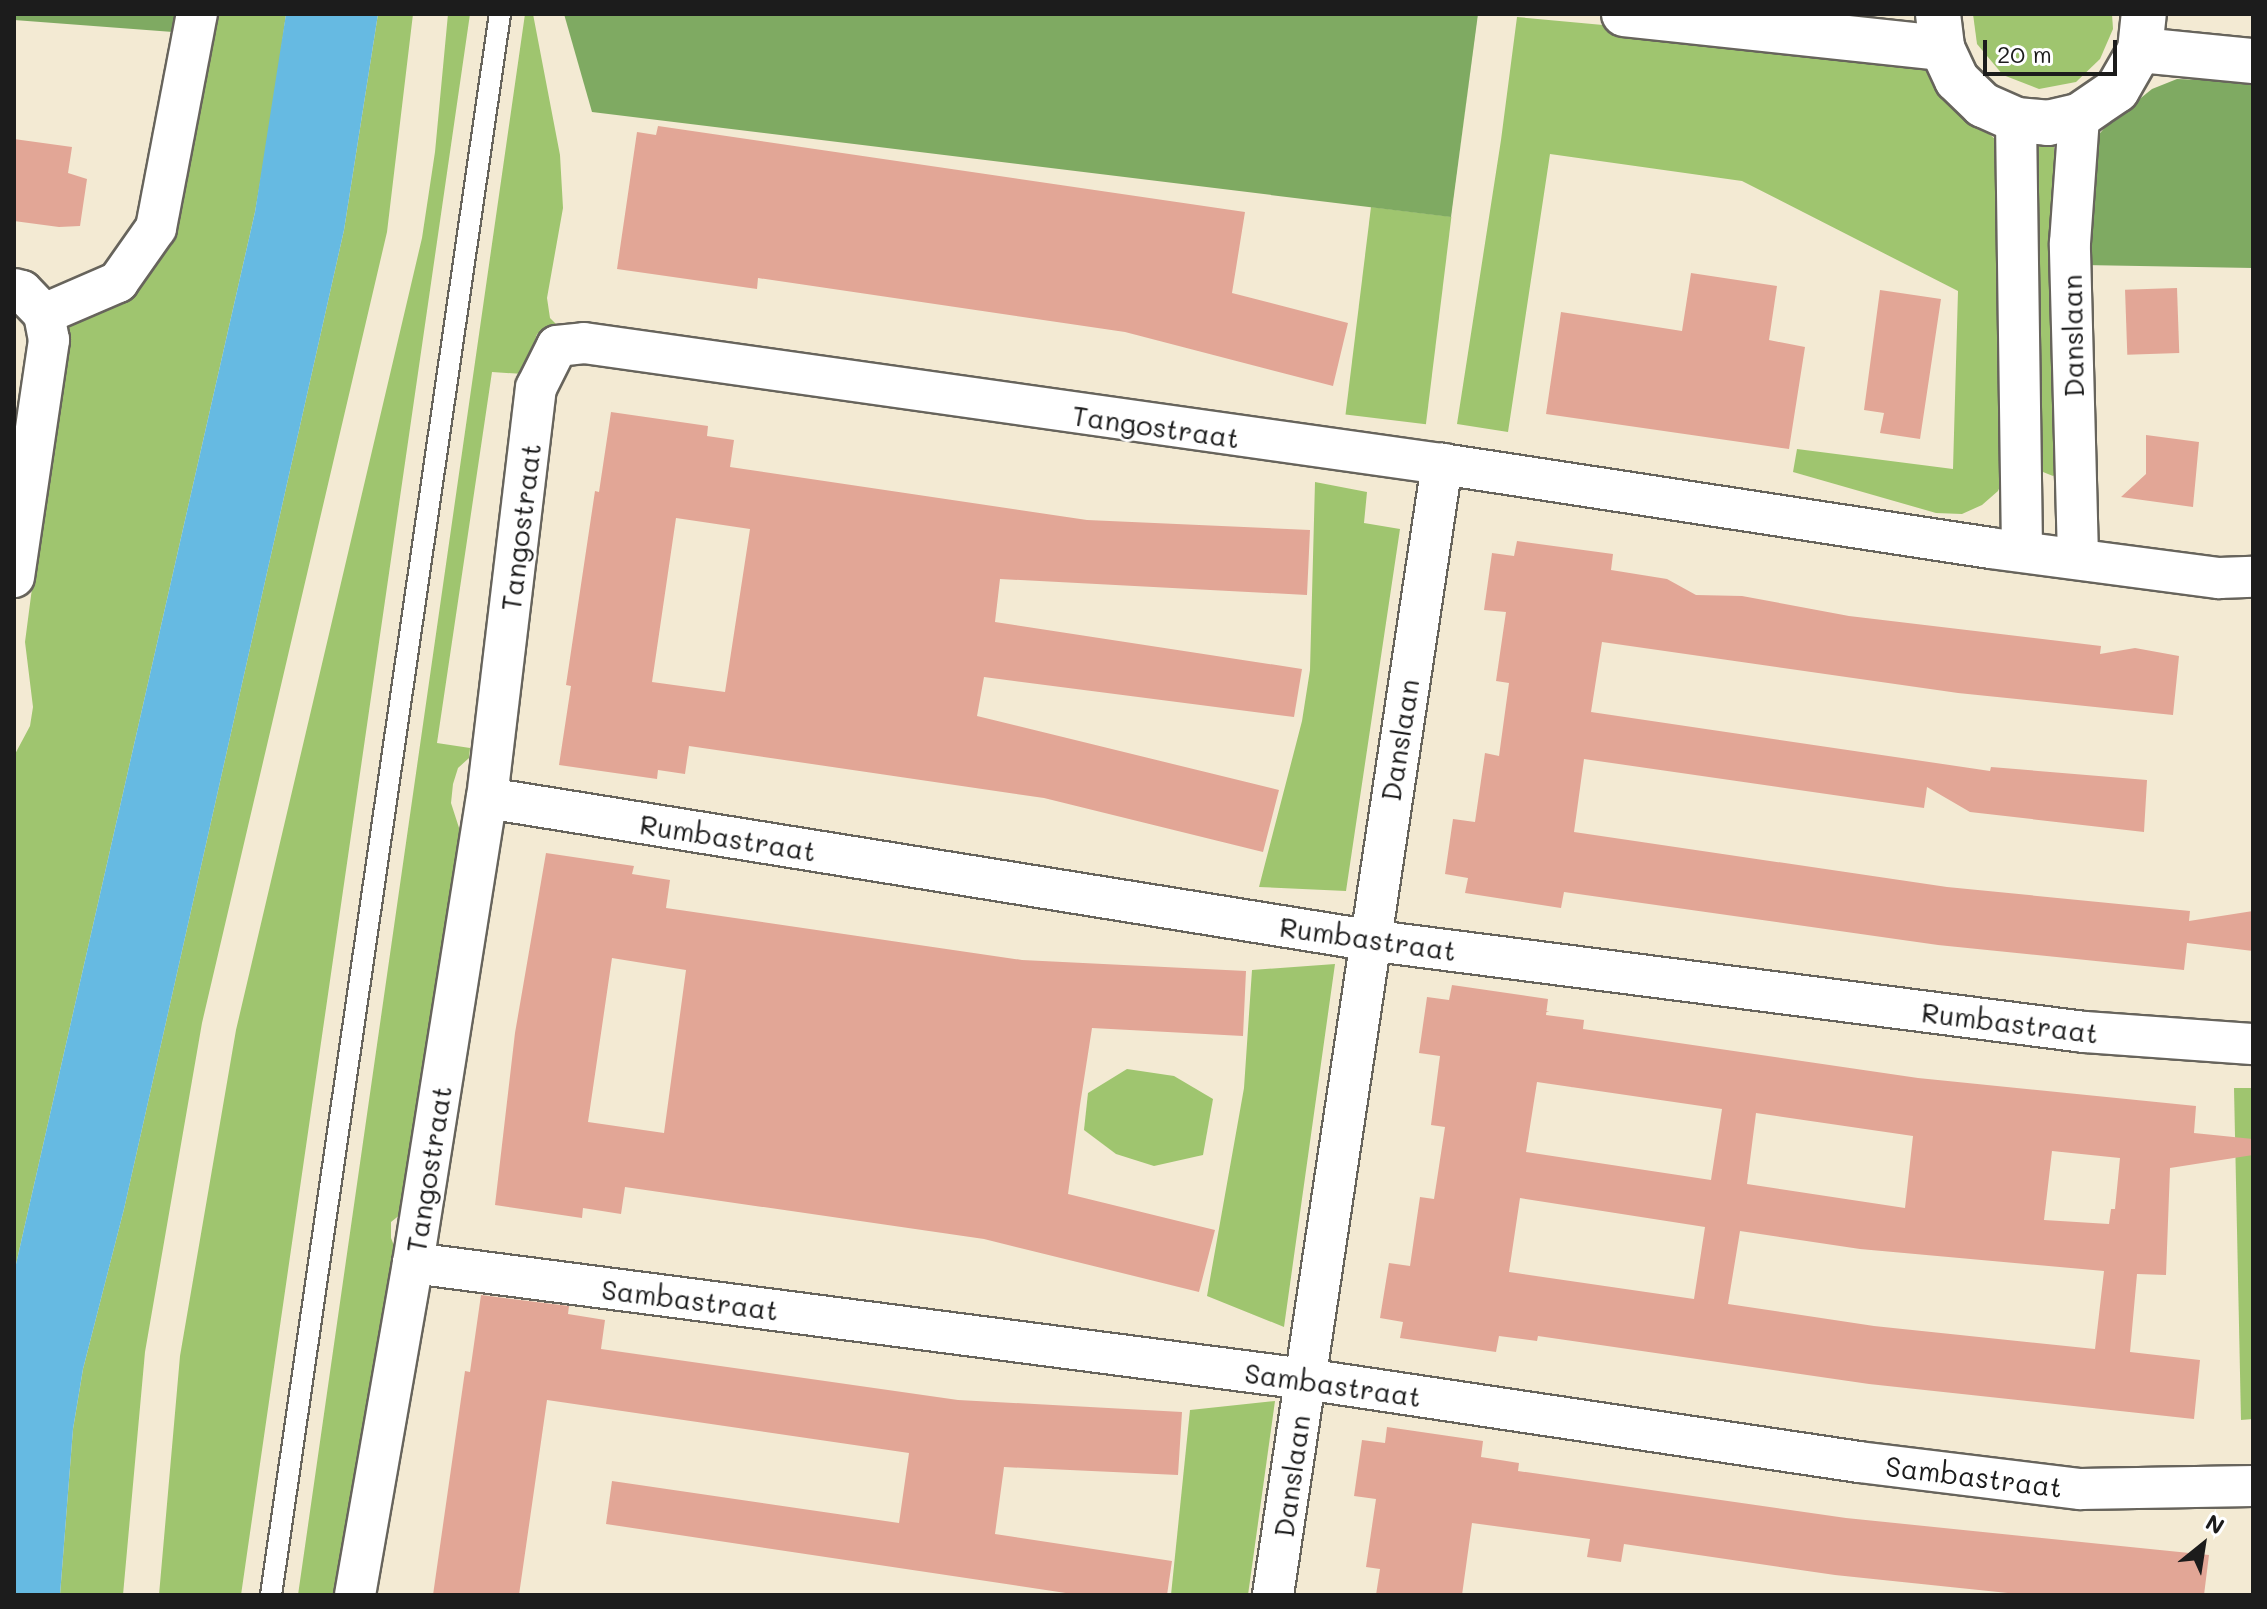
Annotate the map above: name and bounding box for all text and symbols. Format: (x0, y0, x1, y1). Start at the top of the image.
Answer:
scale bar (1987, 24, 2121, 74)
text: 20 m (1997, 38, 2052, 69)
street label: Danslaan (2054, 274, 2090, 398)
street label: Tangostraat (1070, 398, 1242, 454)
street label: Tangostraat (493, 441, 547, 613)
street label: Danslaan (1373, 677, 1425, 803)
street label: Rumbastraat (637, 806, 819, 868)
street label: Rumbastraat (1278, 909, 1458, 967)
street label: Rumbastraat (1920, 994, 2100, 1050)
street label: Tangostraat (398, 1083, 458, 1255)
street label: Sambastraat (600, 1271, 780, 1327)
street label: Sambastraat (1243, 1355, 1423, 1413)
street label: Danslaan (1266, 1413, 1316, 1539)
street label: Sambastraat (1884, 1448, 2064, 1504)
north arrow (2163, 1505, 2243, 1585)
text: N (2201, 1507, 2230, 1541)

